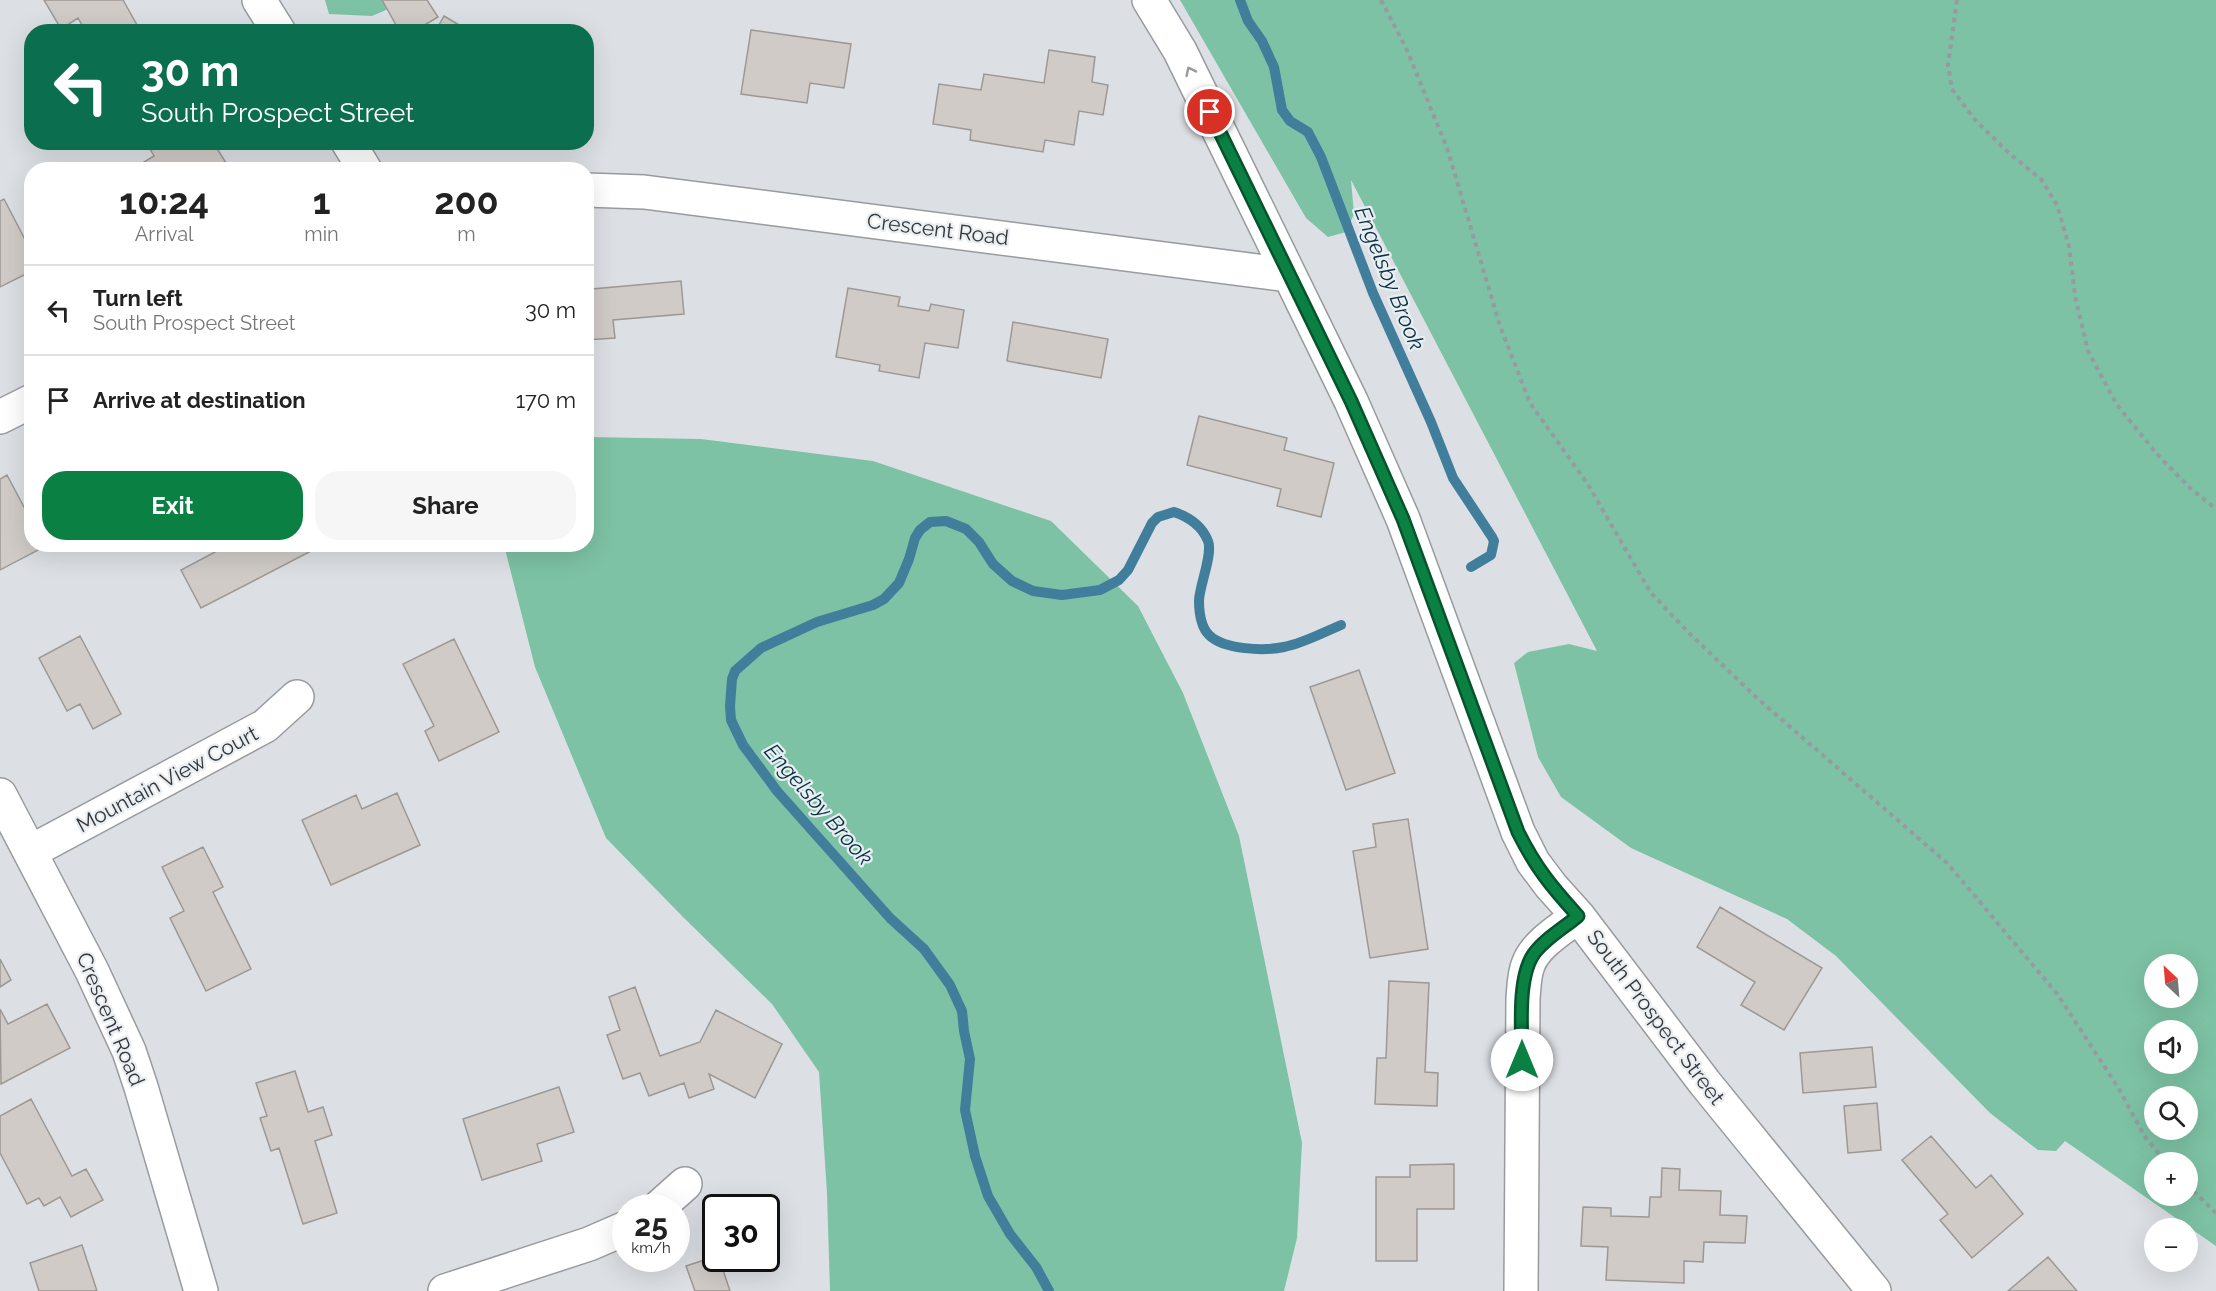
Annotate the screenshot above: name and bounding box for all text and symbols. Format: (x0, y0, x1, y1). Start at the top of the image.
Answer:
text: 30 m (141, 47, 239, 96)
icon: left (42, 48, 120, 126)
one-way arrow (1185, 66, 1197, 77)
pin (1184, 86, 1235, 137)
icon: arrive (1193, 95, 1226, 128)
text: South Prospect Street (141, 97, 414, 128)
text: 10:24 (119, 180, 209, 222)
text: 1 (313, 180, 330, 222)
text: 200 (434, 180, 499, 222)
water label: Engelsby Brook (1349, 202, 1431, 354)
street label: Crescent Road (866, 208, 1010, 250)
text: Arrival (135, 222, 194, 246)
text: min (304, 222, 339, 246)
text: m (457, 222, 476, 246)
text: Turn left (93, 285, 183, 311)
icon: left (42, 294, 75, 327)
text: 30 m (525, 297, 576, 323)
text: South Prospect Street (93, 311, 295, 335)
icon: arrive (42, 384, 75, 417)
text: Arrive at destination (93, 387, 306, 413)
text: 170 m (516, 387, 576, 413)
button: Exit (42, 471, 303, 540)
button: Share (315, 471, 576, 540)
street label: Mountain View Court (72, 721, 262, 837)
water label: Engelsby Brook (759, 738, 879, 870)
street label: South Prospect Street (1582, 925, 1730, 1109)
street label: Crescent Road (72, 949, 150, 1089)
north arrow (2144, 954, 2198, 1008)
map controls (2144, 954, 2198, 1272)
button: sound (2144, 1020, 2198, 1074)
position arrow (1490, 1028, 1554, 1092)
button: search (2144, 1086, 2198, 1140)
button: + (2144, 1152, 2198, 1206)
speed limit sign: 30 (702, 1194, 780, 1272)
text: 25 (634, 1208, 668, 1243)
button: − (2144, 1218, 2198, 1272)
text: km/h (631, 1239, 671, 1257)

